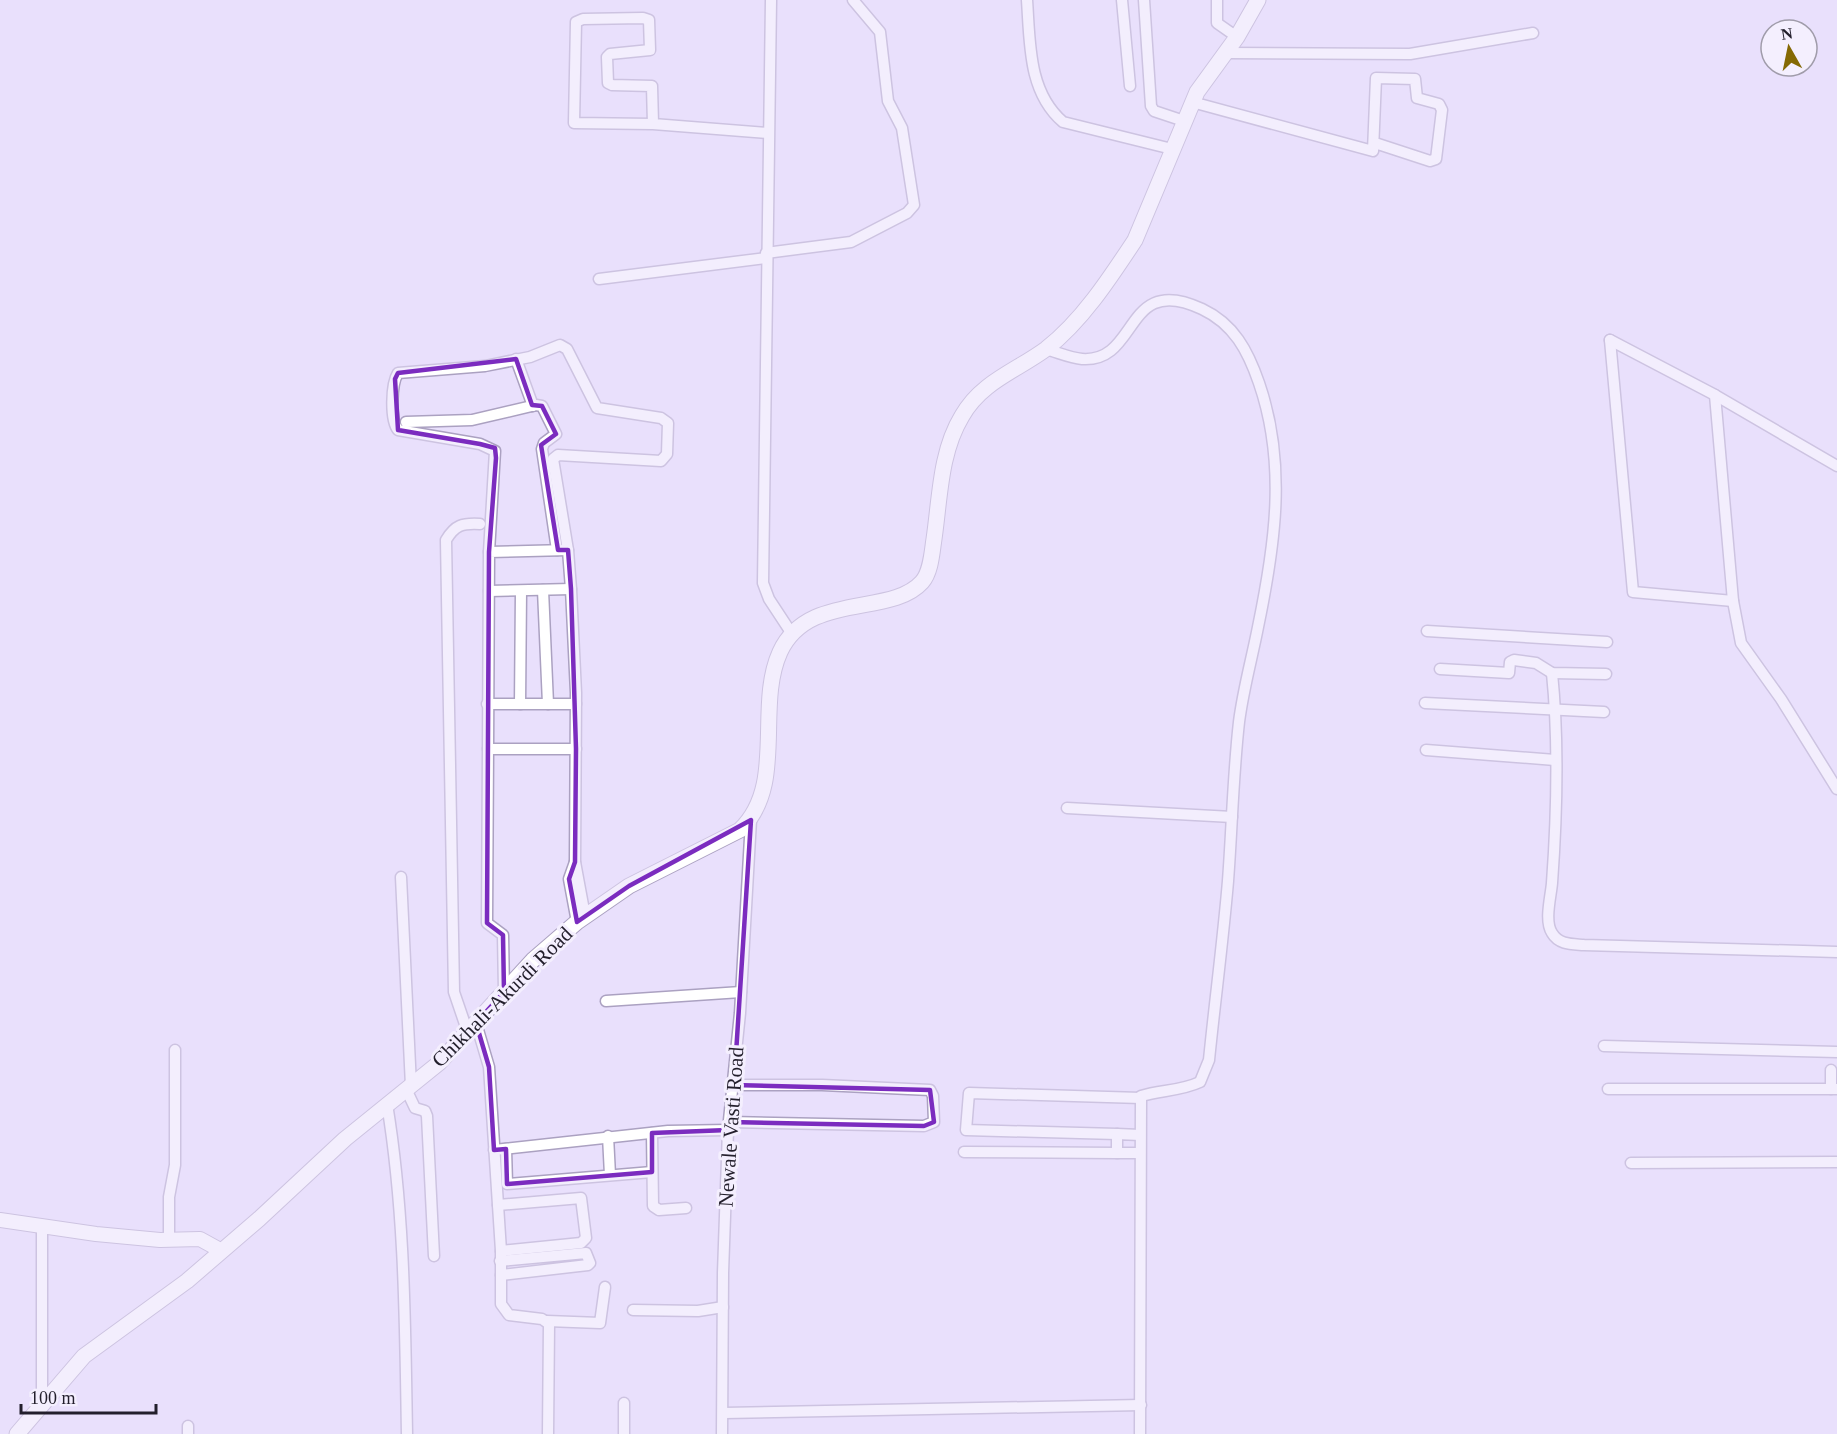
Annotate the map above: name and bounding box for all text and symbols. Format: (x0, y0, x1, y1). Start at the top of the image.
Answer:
north arrow (1759, 18, 1819, 78)
text: N (1780, 24, 1794, 43)
street label: Chikhali-Akurdi Road (427, 922, 577, 1072)
street label: Newale Vasti Road (713, 1046, 749, 1208)
scale bar (21, 1377, 156, 1415)
text: 100 m (30, 1388, 76, 1408)

